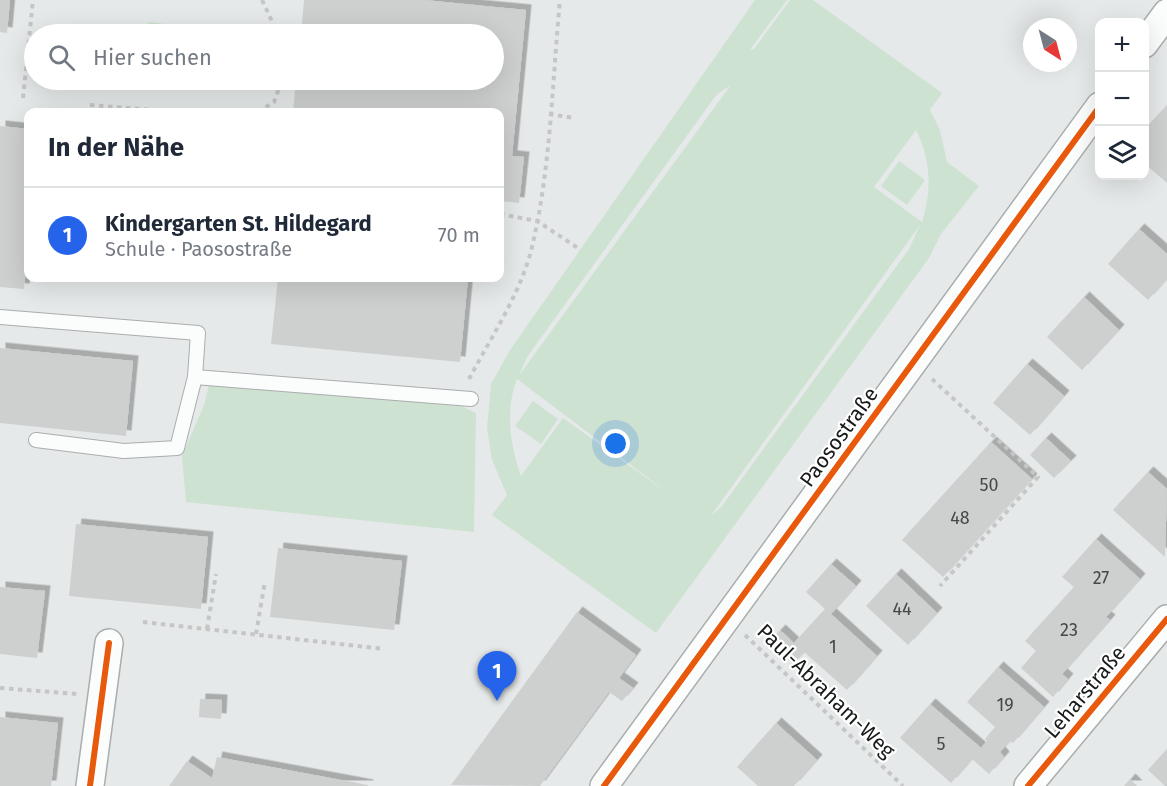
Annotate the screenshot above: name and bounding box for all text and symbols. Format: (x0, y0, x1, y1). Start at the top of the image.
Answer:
north arrow (1023, 18, 1077, 72)
map controls (1095, 18, 1149, 180)
button: + (1095, 18, 1149, 72)
search box (24, 24, 504, 90)
icon: search (45, 41, 78, 74)
text: Hier suchen (93, 44, 212, 71)
button: − (1095, 72, 1149, 126)
button: layers (1095, 126, 1149, 180)
text: In der Nähe (48, 132, 184, 163)
text: Kindergarten St. Hildegard (105, 210, 372, 237)
text: 1 (63, 223, 72, 247)
text: 70 m (438, 223, 480, 247)
text: Schule · Paosostraße (105, 237, 292, 261)
street label: Paosostraße (794, 382, 884, 492)
your location (601, 429, 630, 458)
house number: 50 (979, 474, 999, 496)
house number: 48 (950, 507, 970, 529)
house number: 27 (1093, 567, 1109, 589)
house number: 44 (892, 598, 912, 620)
street label: Paul-Abraham-Weg (752, 618, 901, 764)
house number: 23 (1060, 619, 1078, 641)
house number: 1 (829, 636, 837, 658)
street label: Leharstraße (1039, 640, 1131, 744)
pin: 1 (478, 652, 516, 701)
house number: 19 (996, 694, 1014, 716)
house number: 5 (936, 733, 946, 755)

